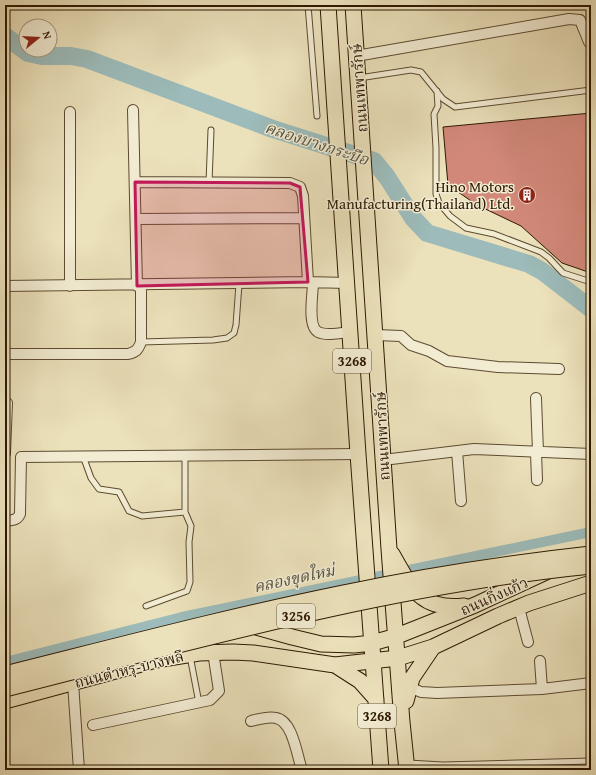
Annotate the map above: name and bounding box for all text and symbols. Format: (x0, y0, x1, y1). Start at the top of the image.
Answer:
north arrow (18, 18, 58, 58)
text: N (39, 29, 56, 41)
street label: ถนนเทพารักษ์ (345, 42, 373, 133)
water label: คลองบางกระบือ (262, 115, 373, 171)
place label: Hino Motors Manufacturing(Thailand) Ltd. (327, 176, 514, 214)
building icon: Hino Motors Manufacturing(Thailand) Ltd. (517, 185, 537, 205)
road number: 3268 (333, 349, 371, 373)
street label: ถนนเทพารักษ์ (369, 390, 395, 481)
water label: คลองขุดใหม่ (251, 557, 339, 598)
street label: ถนนกิ่งแก้ว (457, 572, 531, 620)
road number: 3256 (277, 604, 315, 628)
street label: ถนนตำหรุ-บางพลี (72, 645, 186, 694)
road number: 3268 (358, 704, 396, 728)

